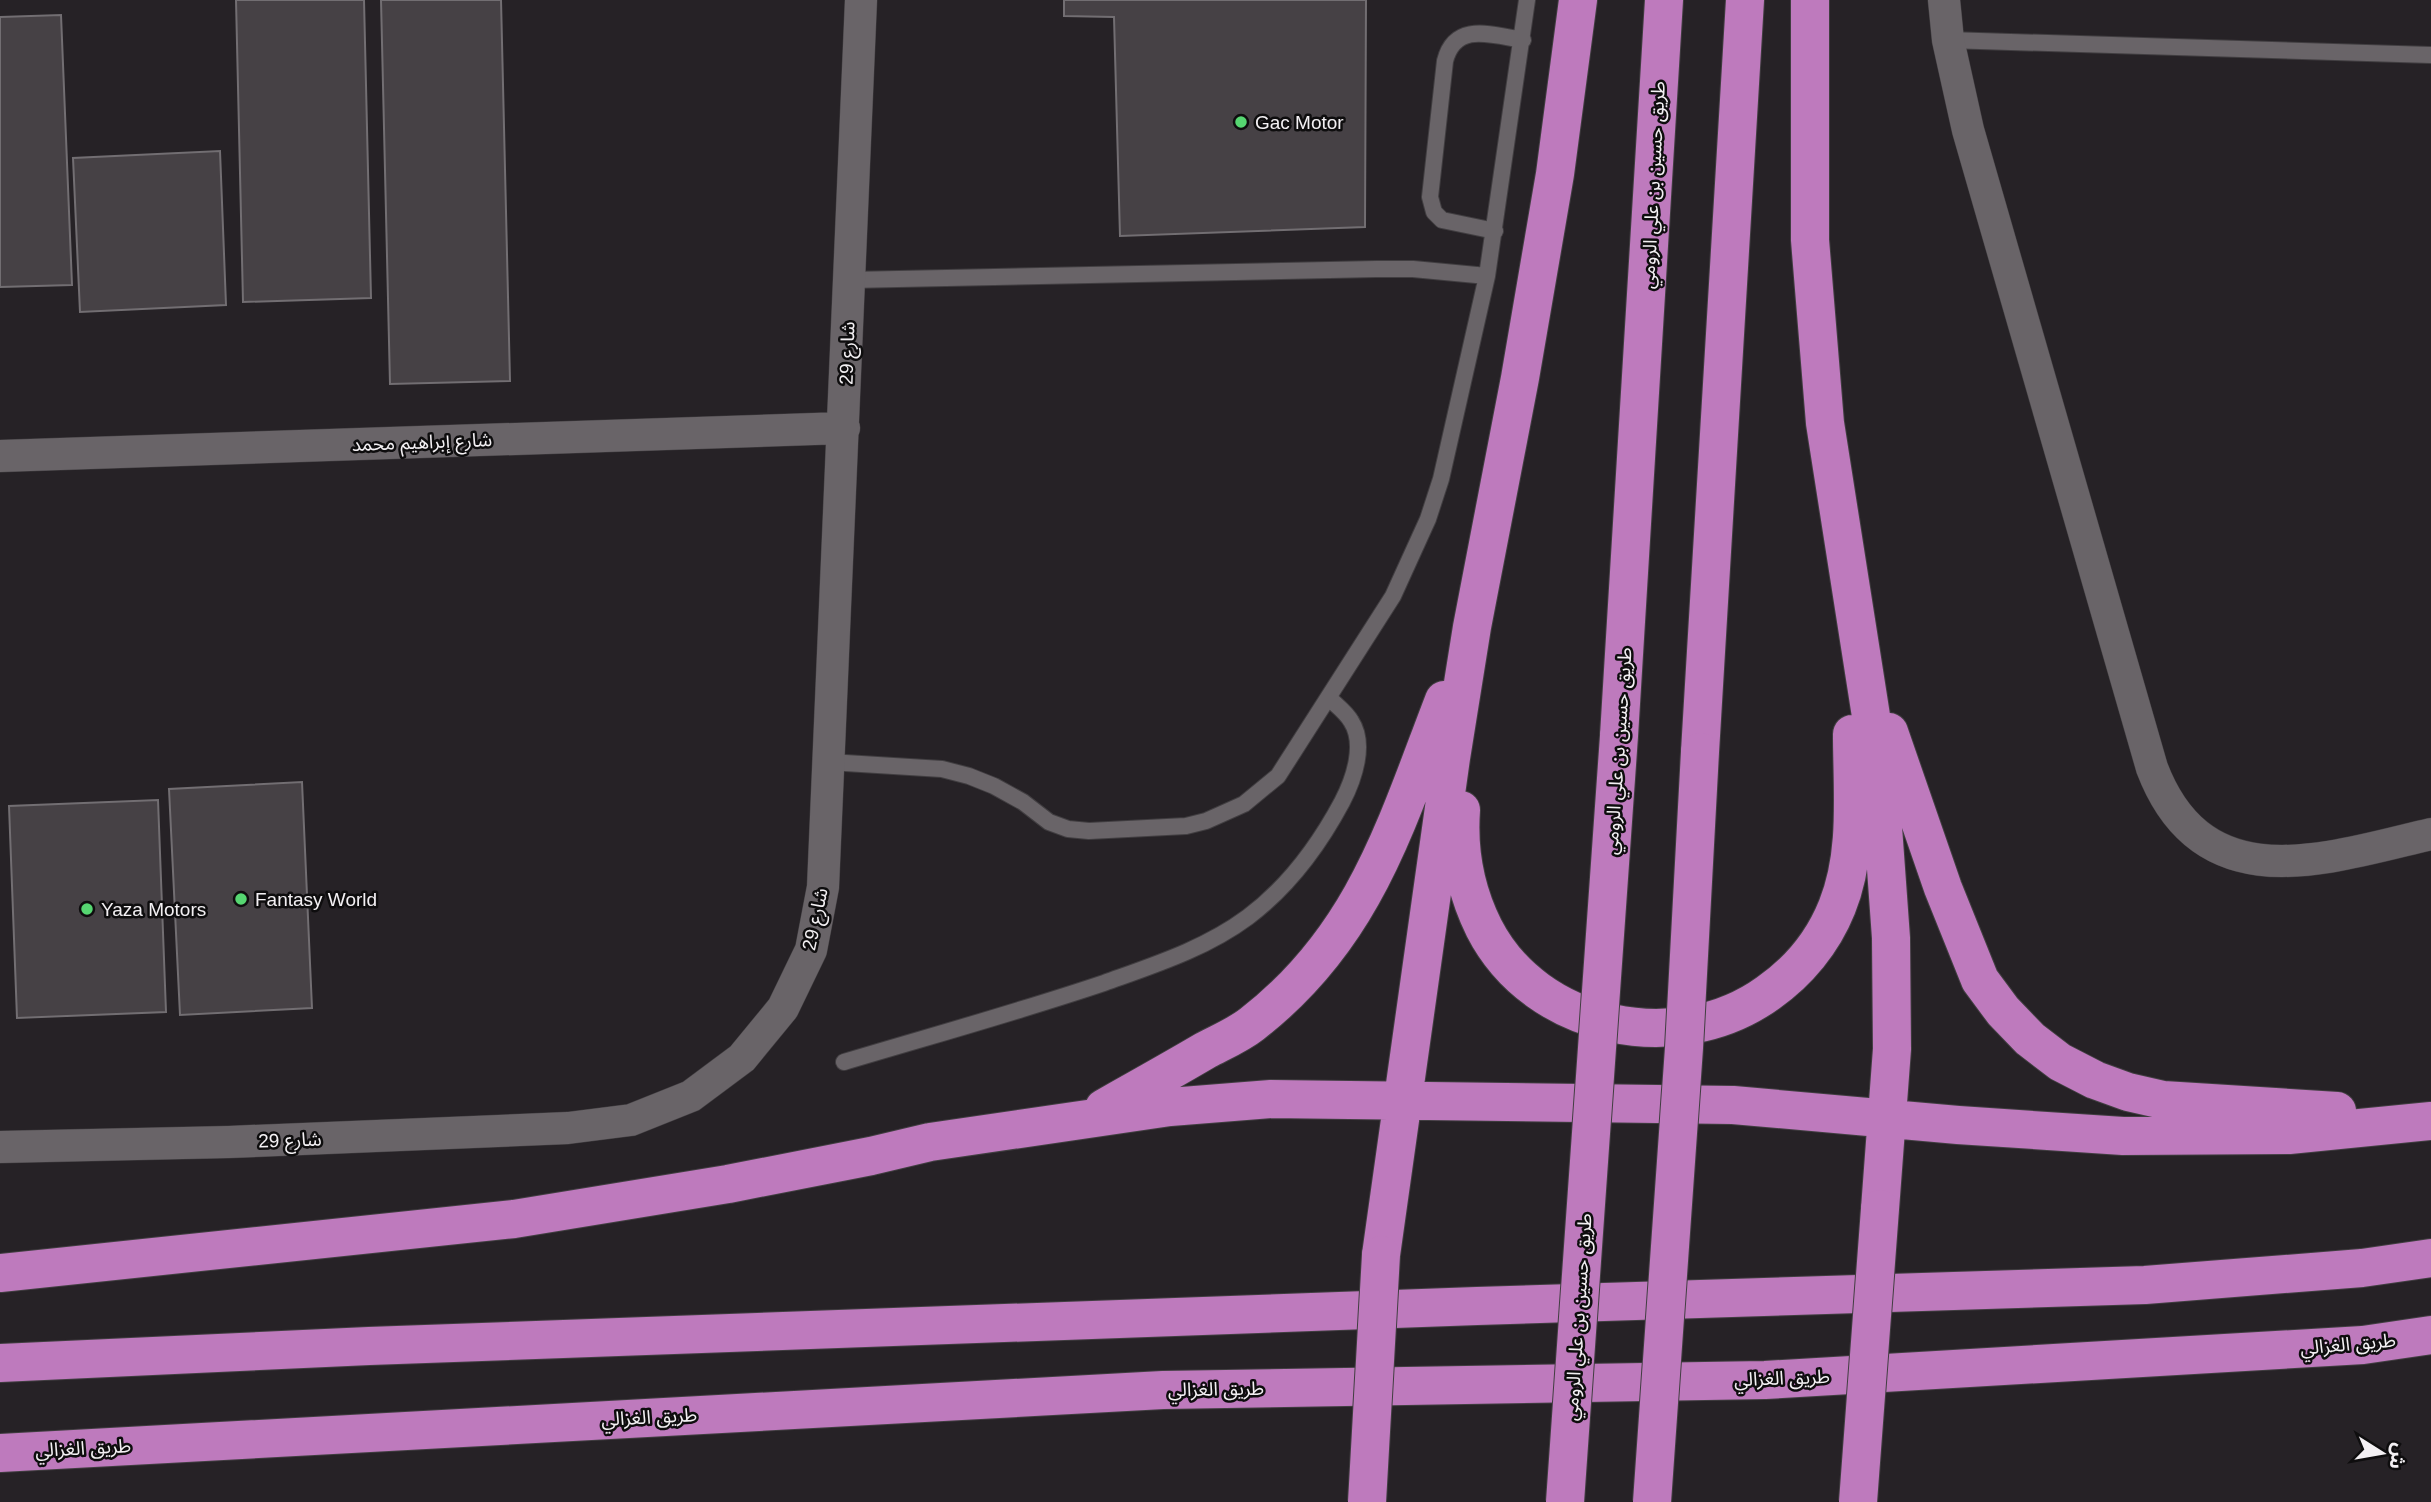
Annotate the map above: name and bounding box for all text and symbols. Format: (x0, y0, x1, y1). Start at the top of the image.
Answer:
street label: طريق حسين بن علي الرومي (1637, 81, 1673, 290)
place label: Gac Motor (1255, 112, 1344, 133)
marker: Gac Motor (1233, 114, 1249, 130)
street label: شارع 29 (835, 321, 862, 385)
street label: شارع إبراهيم محمد (351, 429, 493, 459)
street label: طريق حسين بن علي الرومي (1600, 646, 1640, 856)
street label: شارع 29 (798, 886, 835, 953)
place label: Fantasy World (255, 889, 377, 910)
marker: Fantasy World (233, 891, 249, 907)
place label: Yaza Motors (101, 899, 206, 920)
marker: Yaza Motors (79, 901, 95, 917)
street label: شارع 29 (258, 1128, 322, 1155)
street label: طريق حسين بن علي الرومي (1560, 1212, 1600, 1422)
street label: طريق الغزالي (2299, 1329, 2397, 1363)
street label: طريق الغزالي (1734, 1366, 1831, 1395)
street label: طريق الغزالي (1168, 1378, 1264, 1405)
street label: طريق الغزالي (601, 1404, 698, 1434)
north arrow (2347, 1418, 2417, 1488)
street label: طريق الغزالي (35, 1435, 132, 1465)
text: ش (2385, 1441, 2411, 1471)

